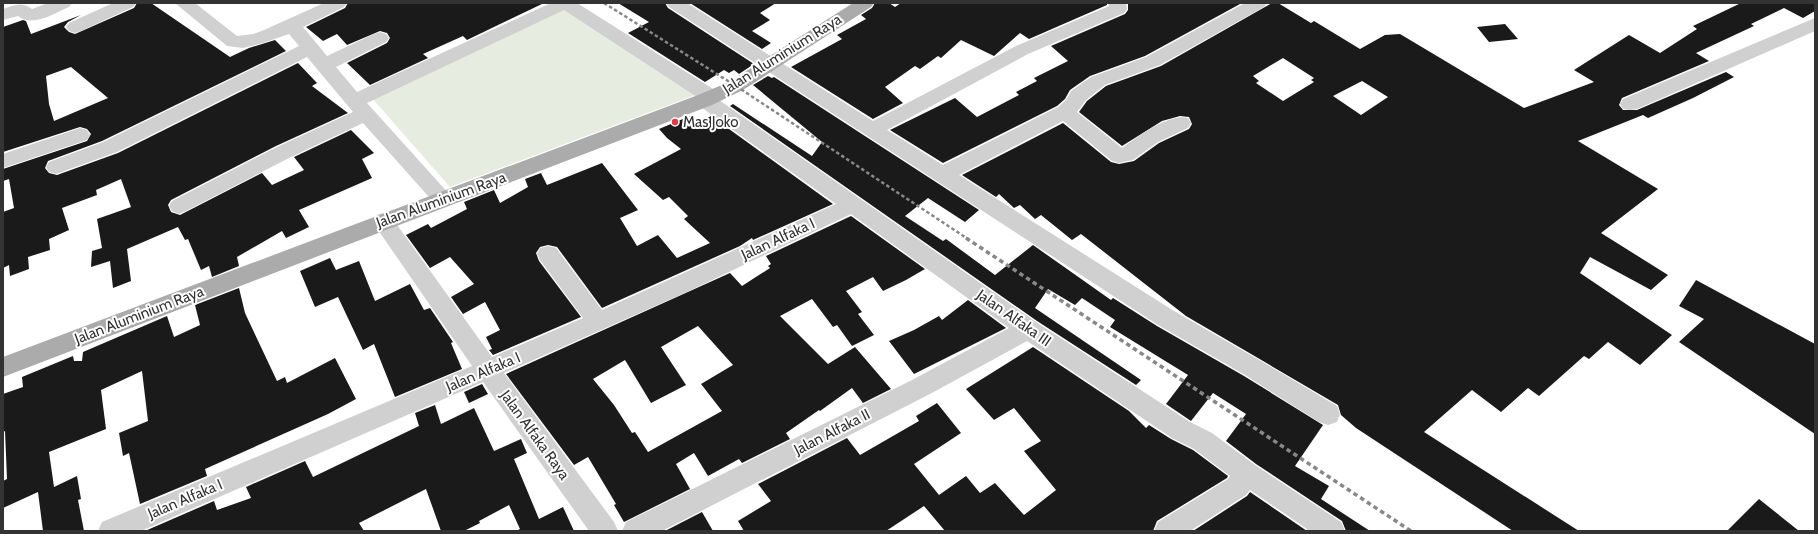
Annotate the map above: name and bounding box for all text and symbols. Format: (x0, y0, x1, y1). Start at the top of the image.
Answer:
street label: Jalan Aluminium Raya (718, 10, 845, 98)
place label: Mas Joko (683, 113, 738, 131)
marker: Mas Joko (670, 117, 680, 127)
street label: Jalan Aluminium Raya (373, 168, 509, 232)
street label: Jalan Alfaka I (737, 214, 818, 264)
street label: Jalan Aluminium Raya (71, 282, 207, 348)
street label: Jalan Alfaka III (972, 285, 1055, 350)
street label: Jalan Alfaka I (442, 348, 523, 396)
street label: Jalan Alfaka Raya (496, 386, 574, 484)
street label: Jalan Alfaka II (790, 405, 873, 459)
street label: Jalan Alfaka I (144, 475, 225, 523)

